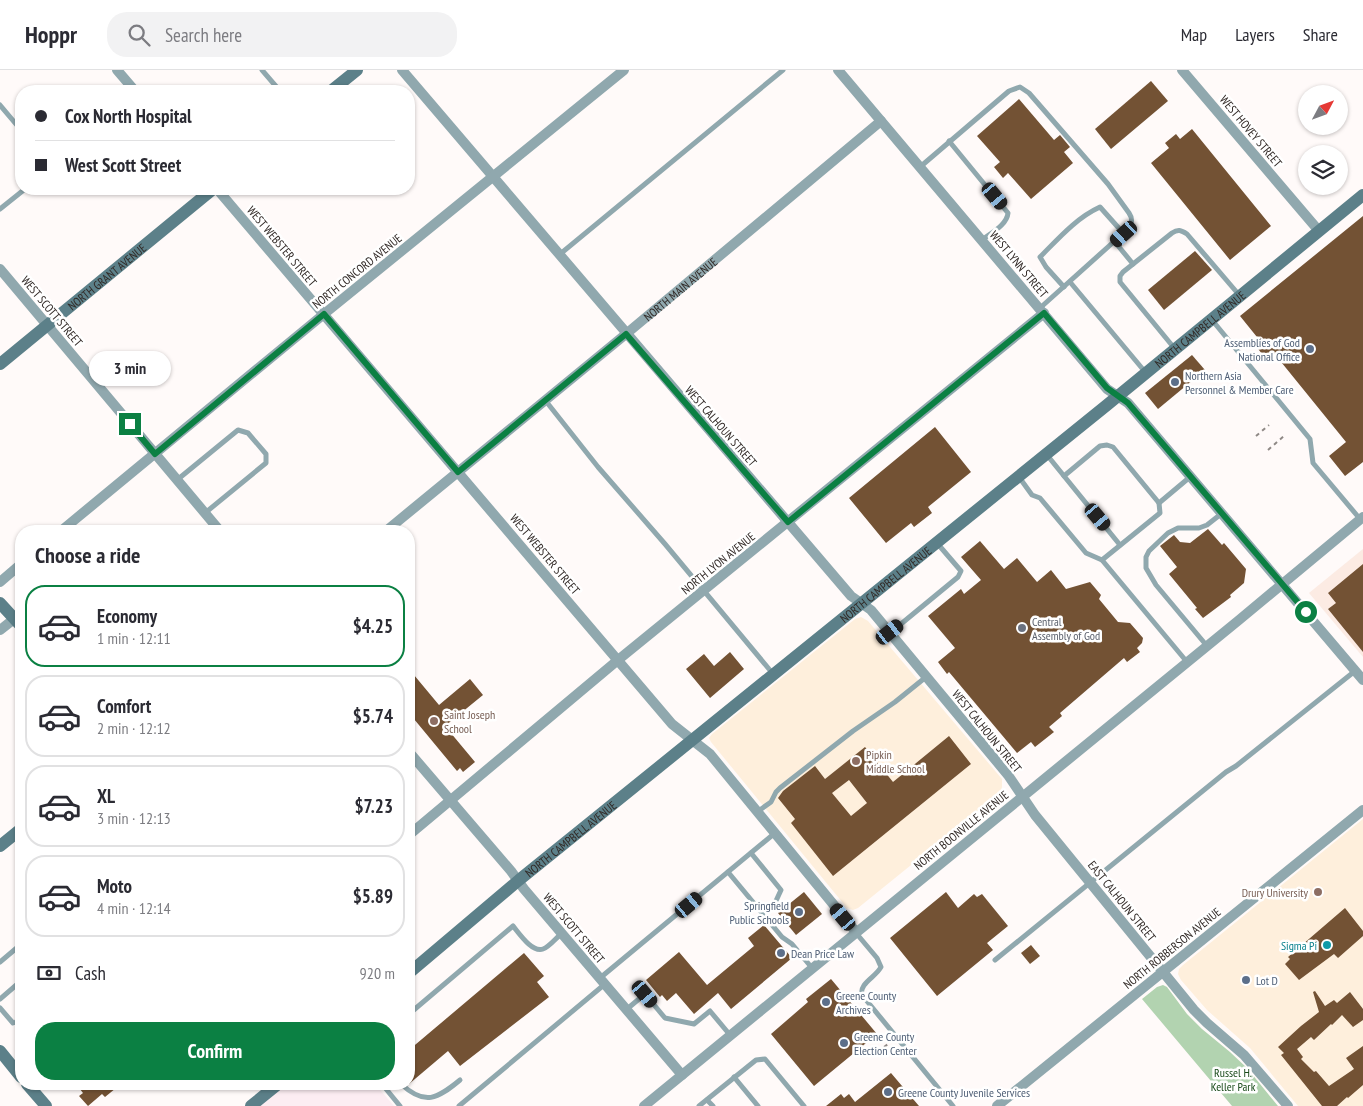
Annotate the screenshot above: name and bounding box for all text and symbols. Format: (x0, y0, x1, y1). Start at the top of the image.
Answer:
search box (107, 12, 457, 57)
text: Hoppr (25, 19, 77, 50)
icon: search (125, 21, 153, 49)
text: Search here (165, 23, 242, 47)
text: Map (1181, 23, 1207, 46)
text: Layers (1235, 23, 1275, 46)
text: Share (1303, 23, 1338, 46)
north arrow (1298, 85, 1348, 135)
map controls (1298, 85, 1348, 195)
street label: WEST HOVEY STREET (1217, 92, 1286, 170)
text: Cox North Hospital (65, 104, 192, 128)
button: layers (1298, 145, 1348, 195)
text: West Scott Street (65, 153, 181, 177)
car (979, 180, 1010, 212)
street label: WEST WEBSTER STREET (244, 203, 320, 290)
car (1107, 218, 1140, 250)
street label: WEST LYNN STREET (987, 228, 1052, 301)
street label: NORTH CONCORD AVENUE (309, 230, 405, 312)
street label: NORTH GRANT AVENUE (64, 240, 149, 313)
street label: NORTH MAIN AVENUE (640, 254, 720, 324)
street label: WEST SCOTT STREET (18, 273, 86, 350)
street label: NORTH CAMPBELL AVENUE (1151, 287, 1248, 370)
place label: Assemblies of God National Office (1224, 335, 1300, 364)
marker: Assemblies of God National Office (1304, 343, 1316, 355)
callout: 3 min (89, 352, 171, 386)
text: 3 min (114, 358, 146, 378)
place label: Northern Asia Personnel & Member Care (1185, 368, 1294, 397)
marker: Northern Asia Personnel & Member Care (1169, 376, 1181, 388)
street label: WEST CALHOUN STREET (682, 383, 761, 470)
route end (119, 413, 141, 435)
car (1082, 501, 1113, 533)
street label: WEST WEBSTER STREET (507, 511, 583, 598)
street label: NORTH LYON AVENUE (678, 529, 758, 597)
text: Choose a ride (35, 541, 140, 569)
street label: NORTH CAMPBELL AVENUE (837, 543, 934, 625)
route start (1295, 601, 1317, 623)
icon: car (37, 604, 82, 649)
text: Economy (97, 604, 157, 628)
text: $4.25 (353, 614, 393, 638)
place label: Central Assembly of God (1032, 614, 1100, 643)
car (873, 617, 906, 647)
marker: Central Assembly of God (1016, 622, 1028, 634)
text: 1 min · 12:11 (97, 628, 171, 648)
street label: WEST CALHOUN STREET (949, 687, 1025, 776)
icon: car (37, 694, 82, 739)
text: Comfort (97, 694, 151, 718)
text: $5.74 (353, 704, 393, 728)
place label: Saint Joseph School (444, 707, 495, 736)
marker: Saint Joseph School (428, 715, 440, 727)
text: 2 min · 12:12 (97, 718, 171, 738)
place label: Pipkin Middle School (866, 747, 925, 776)
marker: Pipkin Middle School (850, 755, 862, 767)
icon: car (37, 784, 82, 829)
text: XL (97, 784, 115, 808)
street label: NORTH BOONVILLE AVENUE (911, 787, 1011, 873)
text: $7.23 (355, 794, 393, 818)
street label: NORTH CAMPBELL AVENUE (522, 797, 619, 880)
text: 3 min · 12:13 (97, 808, 171, 828)
street label: EAST CALHOUN STREET (1085, 858, 1160, 945)
icon: car (37, 874, 82, 919)
text: Moto (97, 874, 132, 898)
text: $5.89 (353, 884, 393, 908)
place label: Drury University (1242, 885, 1308, 900)
marker: Drury University (1312, 886, 1324, 898)
street label: WEST SCOTT STREET (540, 890, 608, 967)
car (672, 890, 705, 920)
text: 4 min · 12:14 (97, 898, 171, 918)
place label: Springfield Public Schools (730, 898, 789, 927)
car (827, 901, 858, 933)
street label: NORTH ROBBERSON AVENUE (1120, 904, 1224, 992)
marker: Springfield Public Schools (793, 906, 805, 918)
place label: Sigma Pi (1281, 938, 1317, 953)
marker: Sigma Pi (1321, 939, 1333, 951)
place label: Dean Price Law (791, 946, 855, 961)
marker: Dean Price Law (775, 947, 787, 959)
icon: cash (35, 959, 63, 987)
text: Cash (75, 961, 106, 985)
text: 920 m (360, 963, 395, 983)
place label: Lot D (1256, 973, 1278, 988)
marker: Lot D (1240, 974, 1252, 986)
car (629, 978, 660, 1010)
place label: Greene County Archives (836, 988, 897, 1017)
marker: Greene County Archives (820, 996, 832, 1008)
button: Confirm (35, 1022, 395, 1080)
place label: Greene County Election Center (854, 1029, 918, 1058)
marker: Greene County Election Center (838, 1037, 850, 1049)
park label: Russel H. Keller Park (1211, 1065, 1256, 1094)
place label: Greene County Juvenile Services (898, 1085, 1030, 1100)
marker: Greene County Juvenile Services (882, 1086, 894, 1098)

